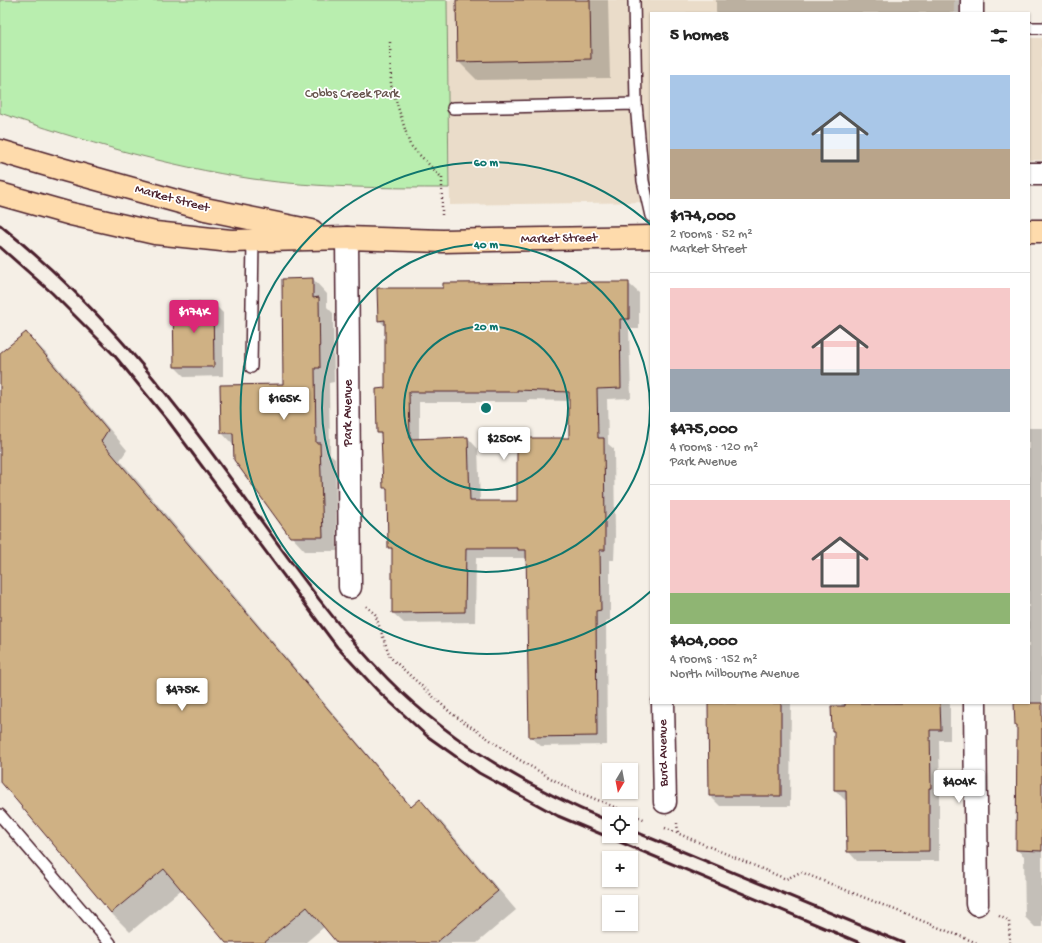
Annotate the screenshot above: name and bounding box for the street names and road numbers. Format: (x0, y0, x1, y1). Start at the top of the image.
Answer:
street label: Market Street (133, 182, 212, 217)
street label: Market Street (521, 231, 599, 247)
street label: Park Avenue (341, 379, 356, 447)
street label: Burd Avenue (656, 719, 672, 788)

